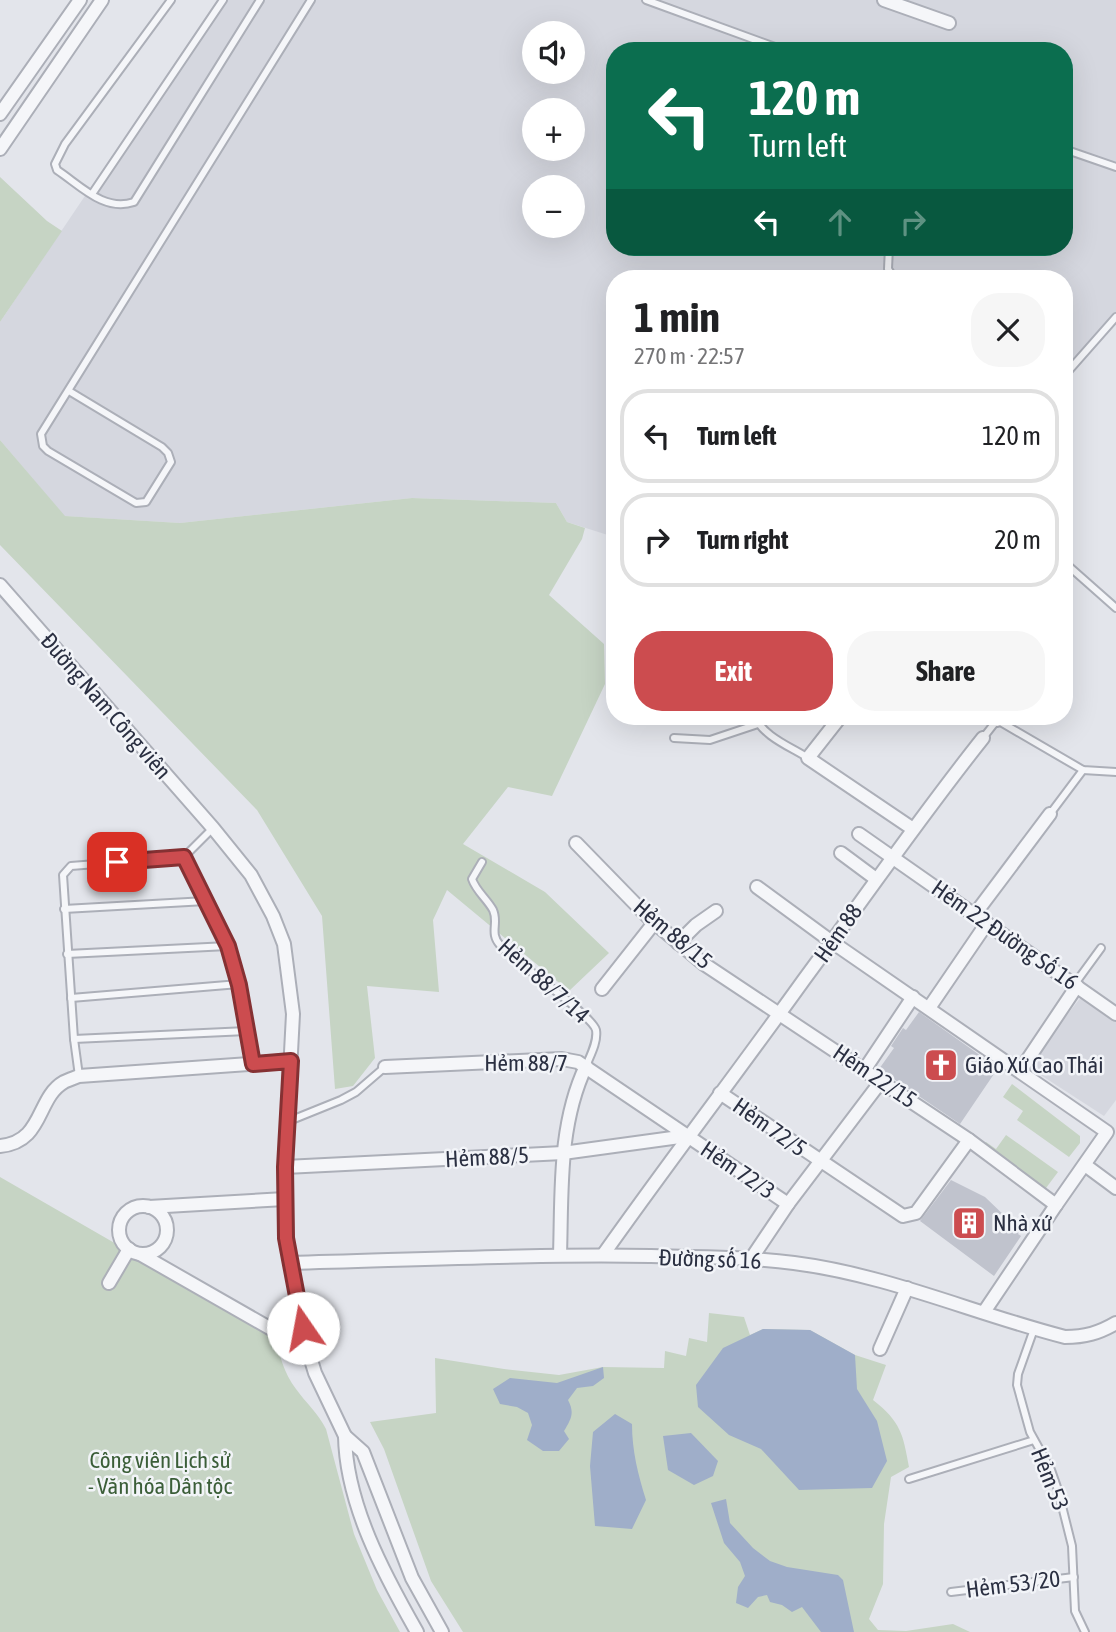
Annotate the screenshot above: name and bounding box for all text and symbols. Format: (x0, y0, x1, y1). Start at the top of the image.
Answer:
map controls (522, 21, 585, 238)
button: sound (522, 21, 585, 84)
text: 120 m (749, 69, 860, 125)
icon: left (634, 70, 725, 161)
button: + (522, 98, 585, 161)
text: Turn left (749, 127, 847, 164)
button: − (522, 175, 585, 238)
icon: left (748, 203, 786, 241)
icon: ahead (821, 203, 859, 241)
icon: right (894, 203, 932, 241)
text: 1 min (634, 293, 720, 341)
button: close (971, 293, 1045, 367)
text: 270 m · 22:57 (634, 343, 745, 369)
icon: left (638, 417, 676, 455)
text: Turn left (697, 421, 777, 451)
text: 120 m (982, 421, 1041, 451)
icon: right (638, 521, 676, 559)
text: Turn right (697, 525, 788, 555)
text: 20 m (994, 525, 1041, 555)
street label: Đường Nam Công viên (36, 628, 176, 784)
button: Exit (634, 631, 833, 711)
button: Share (847, 631, 1045, 711)
pin (87, 832, 147, 892)
icon: arrive (98, 843, 136, 881)
street label: Hẻm 22 Đường Số 16 (927, 875, 1083, 995)
street label: Hẻm 88/15 (628, 894, 718, 974)
street label: Hẻm 88 (809, 899, 867, 967)
street label: Hẻm 88/7/14 (493, 933, 595, 1029)
street label: Hẻm 22/15 (829, 1039, 921, 1113)
church icon: Giáo Xứ Cao Thái (922, 1046, 960, 1084)
street label: Hẻm 88/7 (484, 1050, 568, 1076)
place label: Giáo Xứ Cao Thái (965, 1052, 1104, 1078)
street label: Hẻm 72/5 (728, 1092, 812, 1162)
street label: Hẻm 72/3 (696, 1136, 780, 1204)
street label: Hẻm 88/5 (445, 1142, 529, 1172)
building icon: Nhà xứ (950, 1204, 988, 1242)
place label: Nhà xứ (993, 1210, 1053, 1236)
street label: Đường số 16 (658, 1244, 762, 1274)
position arrow (266, 1291, 340, 1365)
street label: Hẻm 53 (1026, 1444, 1074, 1514)
park label: Công viên Lịch sử - Văn hóa Dân tộc (88, 1447, 232, 1499)
street label: Hẻm 53/20 (965, 1565, 1061, 1603)

